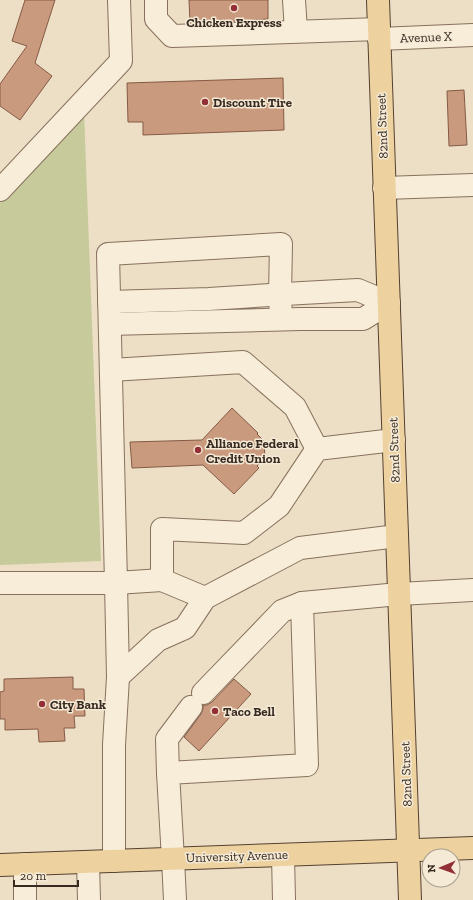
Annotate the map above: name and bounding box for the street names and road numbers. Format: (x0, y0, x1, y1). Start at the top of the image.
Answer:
street label: Avenue X (400, 29, 453, 45)
street label: 82nd Street (373, 93, 391, 159)
street label: 82nd Street (385, 417, 403, 483)
street label: 82nd Street (397, 741, 415, 807)
street label: University Avenue (186, 847, 288, 865)

